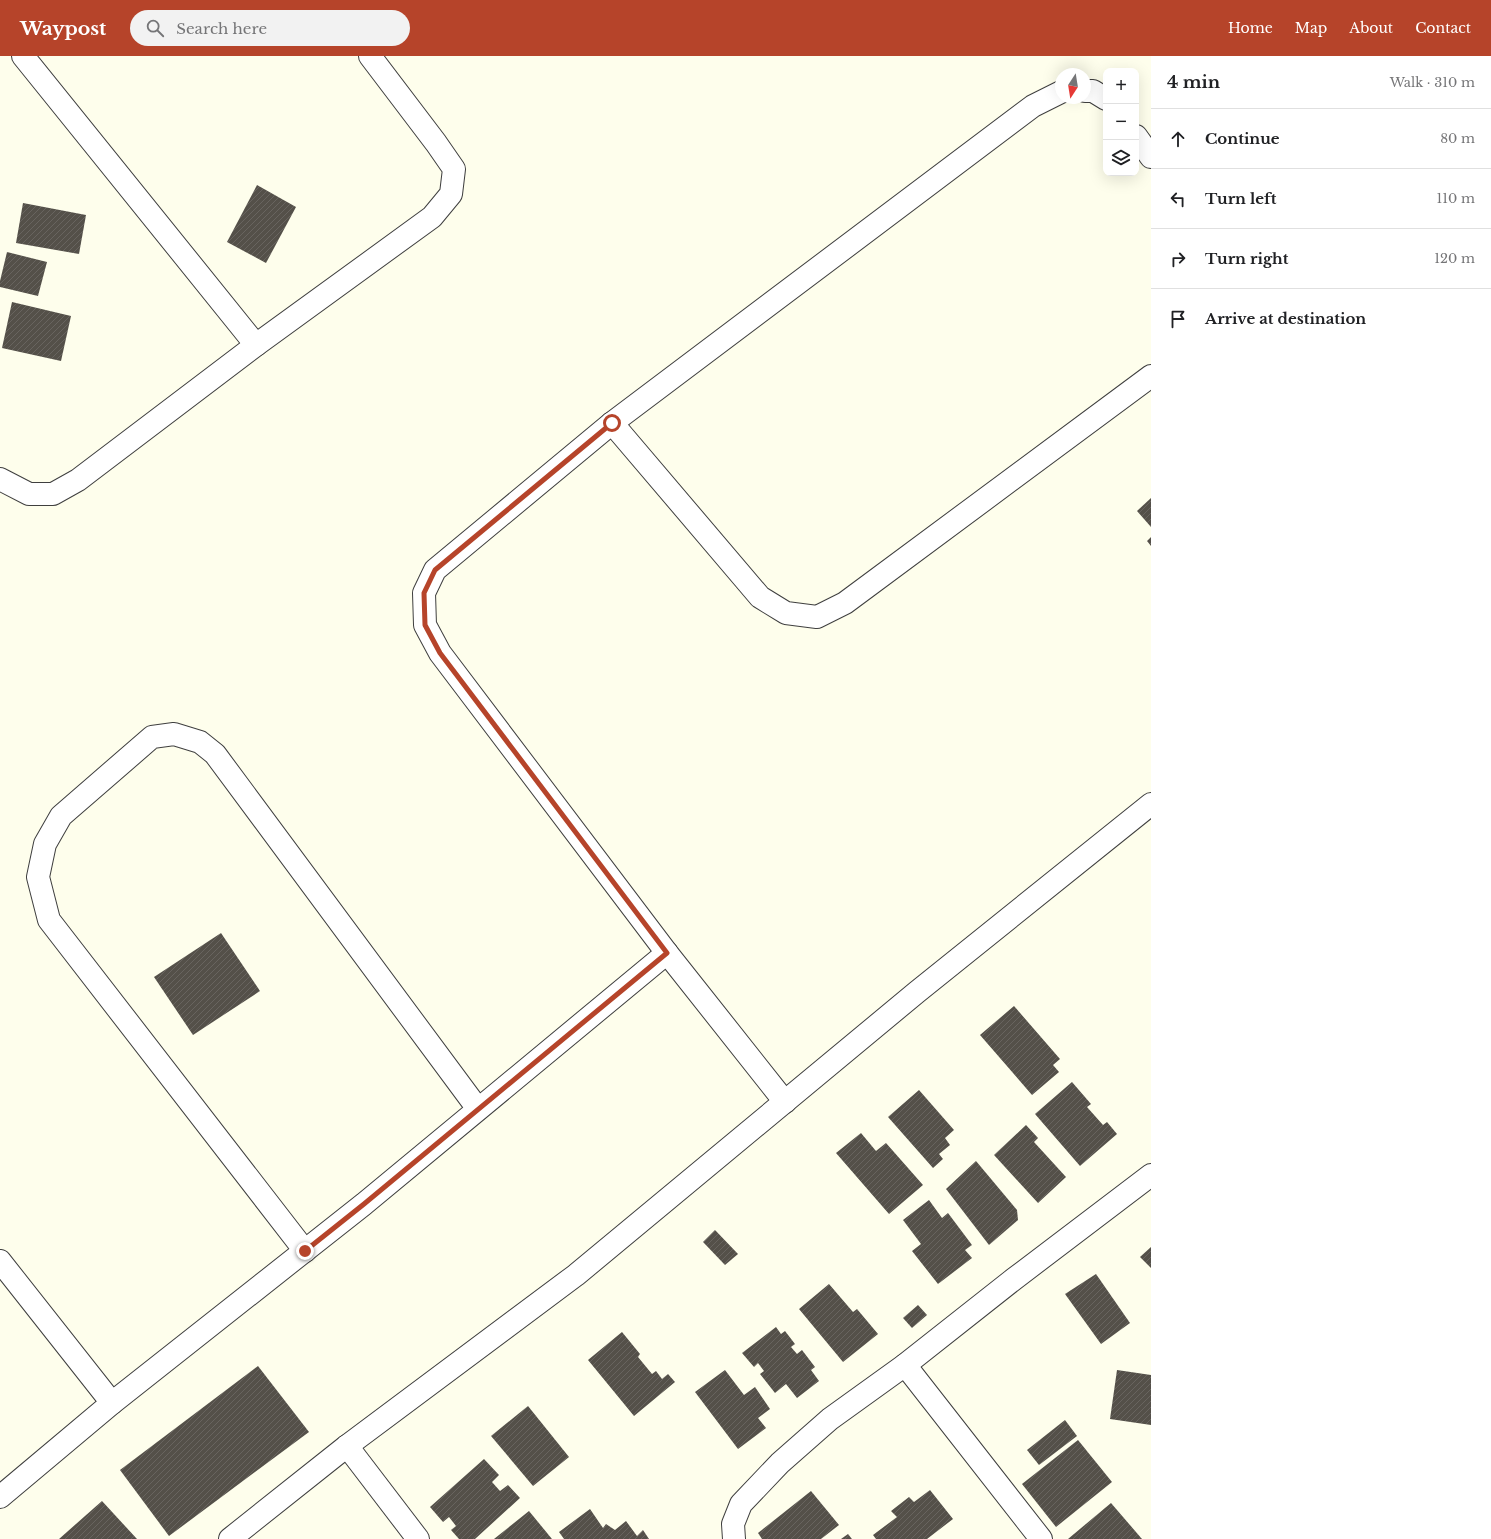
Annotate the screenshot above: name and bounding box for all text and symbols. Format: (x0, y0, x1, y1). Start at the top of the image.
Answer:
search box (130, 10, 410, 46)
text: Waypost (20, 17, 106, 40)
icon: search (144, 17, 166, 39)
text: Search here (176, 19, 267, 38)
text: Home (1228, 19, 1273, 37)
text: Map (1295, 19, 1327, 37)
text: About (1349, 19, 1393, 37)
text: Contact (1415, 19, 1471, 37)
north arrow (1055, 68, 1091, 104)
map controls (1103, 68, 1139, 176)
button: + (1103, 68, 1139, 104)
text: 4 min (1167, 72, 1220, 93)
text: Walk · 310 m (1390, 74, 1475, 91)
button: − (1103, 104, 1139, 140)
icon: ahead (1167, 128, 1189, 150)
text: Continue (1205, 129, 1280, 148)
text: 80 m (1440, 130, 1475, 147)
button: layers (1103, 140, 1139, 176)
icon: left (1167, 188, 1189, 210)
text: Turn left (1205, 189, 1276, 208)
text: 110 m (1436, 190, 1475, 207)
icon: right (1167, 248, 1189, 270)
text: Turn right (1205, 249, 1288, 268)
text: 120 m (1434, 250, 1475, 267)
icon: arrive (1167, 308, 1189, 330)
text: Arrive at destination (1205, 309, 1366, 328)
route start (603, 414, 621, 432)
route end (296, 1242, 314, 1260)

